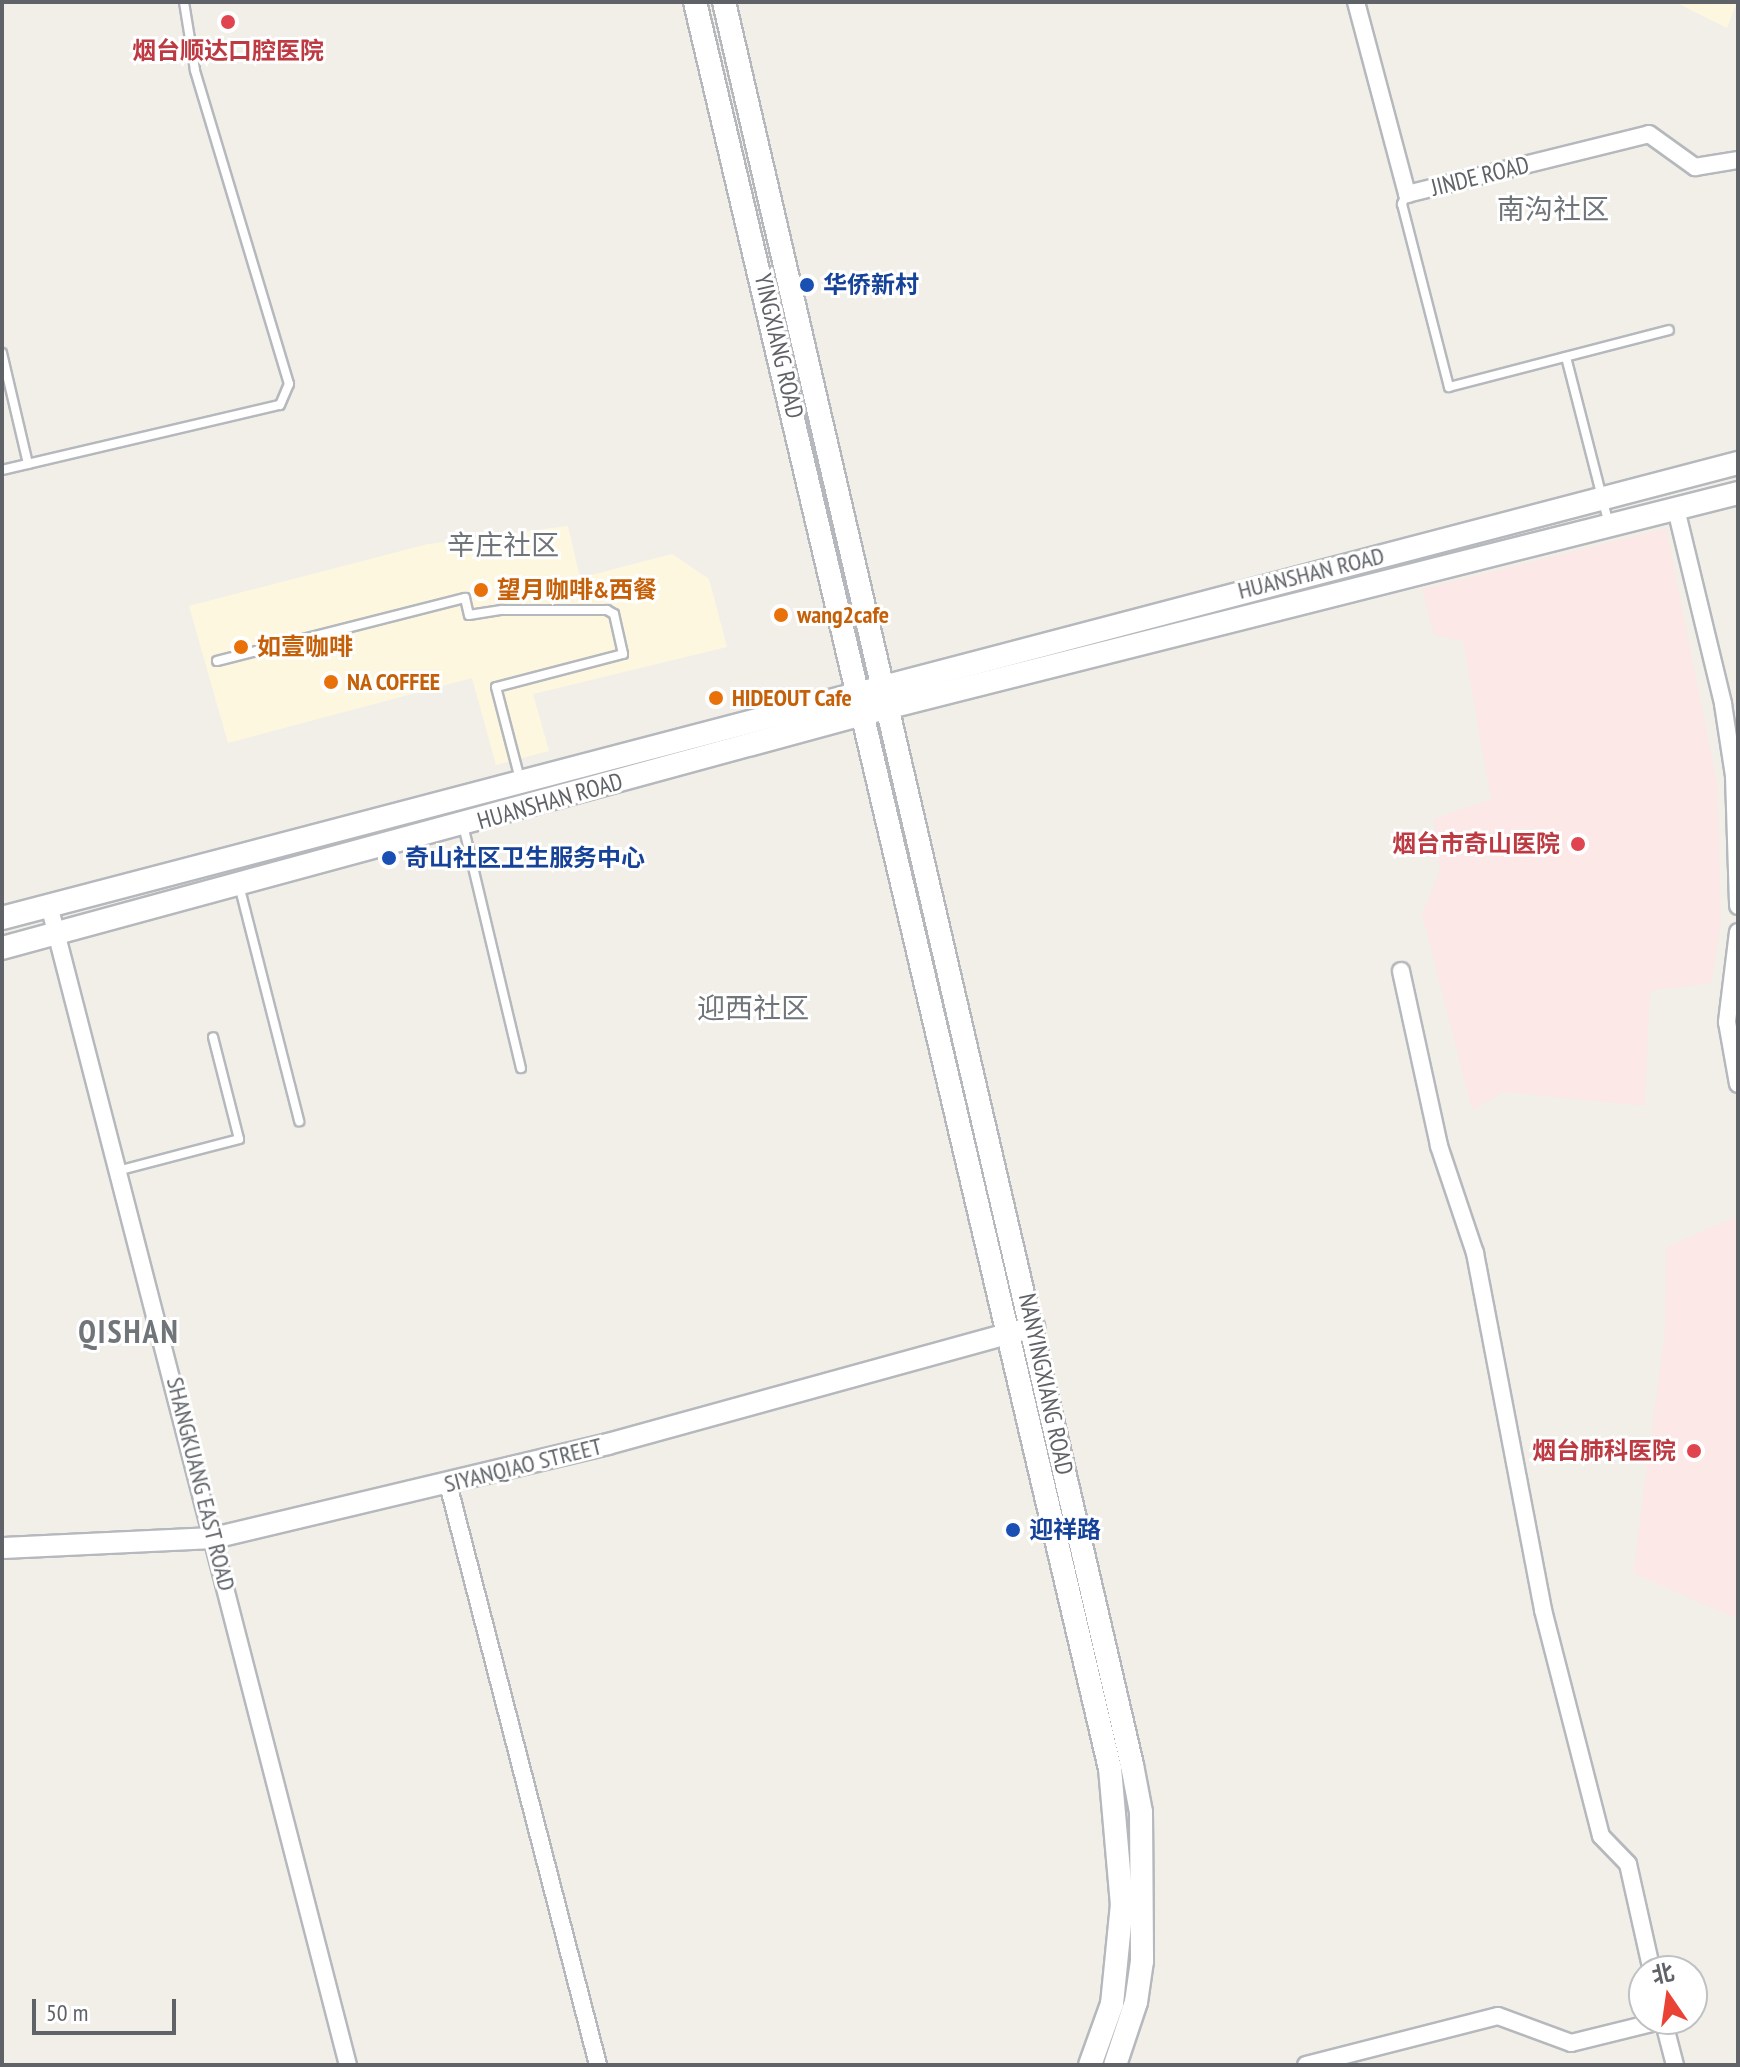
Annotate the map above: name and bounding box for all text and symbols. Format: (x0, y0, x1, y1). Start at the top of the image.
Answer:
marker: 烟台顺达口腔医院 (217, 11, 239, 33)
place label: 烟台顺达口腔医院 (132, 37, 324, 65)
street label: JINDE ROAD (1428, 150, 1532, 202)
district label: 南沟社区 (1497, 192, 1609, 226)
street label: YINGXIANG ROAD (748, 271, 810, 421)
place label: 华侨新村 (823, 271, 919, 299)
marker: 华侨新村 (798, 276, 816, 294)
district label: 辛庄社区 (447, 528, 559, 562)
street label: HUANSHAN ROAD (1235, 541, 1387, 605)
place label: 望月咖啡&西餐 (497, 576, 657, 604)
marker: 望月咖啡&西餐 (472, 581, 490, 599)
place label: wang2cafe (797, 601, 889, 629)
marker: wang2cafe (772, 606, 790, 624)
place label: 如壹咖啡 (257, 633, 353, 661)
marker: 如壹咖啡 (232, 638, 250, 656)
place label: NA COFFEE (347, 668, 441, 696)
marker: NA COFFEE (322, 673, 340, 691)
place label: HIDEOUT Cafe (732, 684, 853, 712)
marker: HIDEOUT Cafe (707, 689, 725, 707)
street label: HUANSHAN ROAD (474, 767, 626, 835)
place label: 烟台市奇山医院 (1392, 830, 1560, 858)
marker: 烟台市奇山医院 (1567, 833, 1589, 855)
place label: 奇山社区卫生服务中心 (405, 844, 645, 872)
marker: 奇山社区卫生服务中心 (380, 849, 398, 867)
district label: 迎西社区 (697, 991, 809, 1025)
street label: NANYINGXIANG ROAD (1013, 1291, 1079, 1477)
district label: QISHAN (78, 1312, 180, 1350)
street label: SHANGKUANG EAST ROAD (160, 1374, 242, 1594)
street label: SIYANQIAO STREET (441, 1432, 605, 1498)
place label: 烟台肺科医院 (1532, 1437, 1676, 1465)
marker: 烟台肺科医院 (1683, 1440, 1705, 1462)
place label: 迎祥路 (1029, 1516, 1101, 1544)
marker: 迎祥路 (1004, 1521, 1022, 1539)
north arrow (1628, 1955, 1708, 2035)
text: 北 (1649, 1957, 1677, 1990)
scale bar (36, 1983, 180, 2033)
text: 50 m (46, 1997, 88, 2028)

